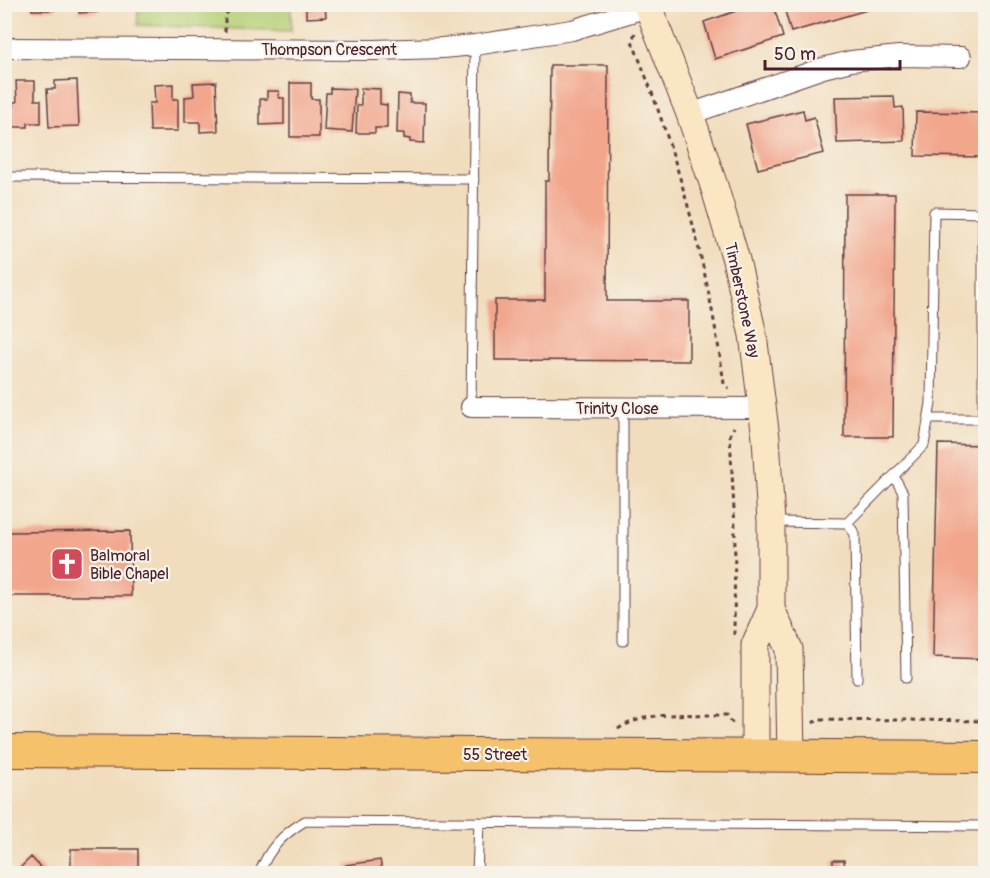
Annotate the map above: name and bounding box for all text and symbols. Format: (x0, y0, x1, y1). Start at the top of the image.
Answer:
scale bar (765, 33, 900, 71)
street label: Thompson Crescent (261, 40, 397, 60)
text: 50 m (774, 43, 816, 66)
street label: Timberstone Way (720, 241, 764, 360)
street label: Trinity Close (576, 399, 658, 419)
church icon: Balmoral Bible Chapel (49, 546, 85, 582)
place label: Balmoral Bible Chapel (90, 546, 169, 584)
street label: 55 Street (463, 745, 528, 765)

